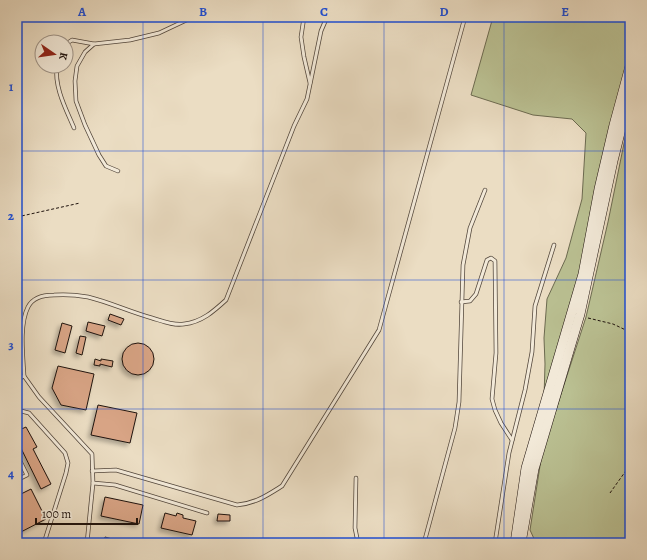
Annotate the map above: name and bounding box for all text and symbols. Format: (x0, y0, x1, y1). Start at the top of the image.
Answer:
text: A (77, 3, 87, 20)
text: B (199, 3, 207, 20)
text: C (320, 3, 328, 20)
text: D (439, 3, 449, 20)
text: E (561, 3, 569, 20)
north arrow (34, 34, 74, 74)
text: K (55, 51, 71, 62)
text: 1 (9, 78, 14, 95)
text: 2 (8, 207, 15, 224)
text: 3 (8, 336, 14, 353)
text: 4 (8, 465, 14, 482)
scale bar (36, 500, 137, 526)
text: 100 m (42, 506, 71, 522)

